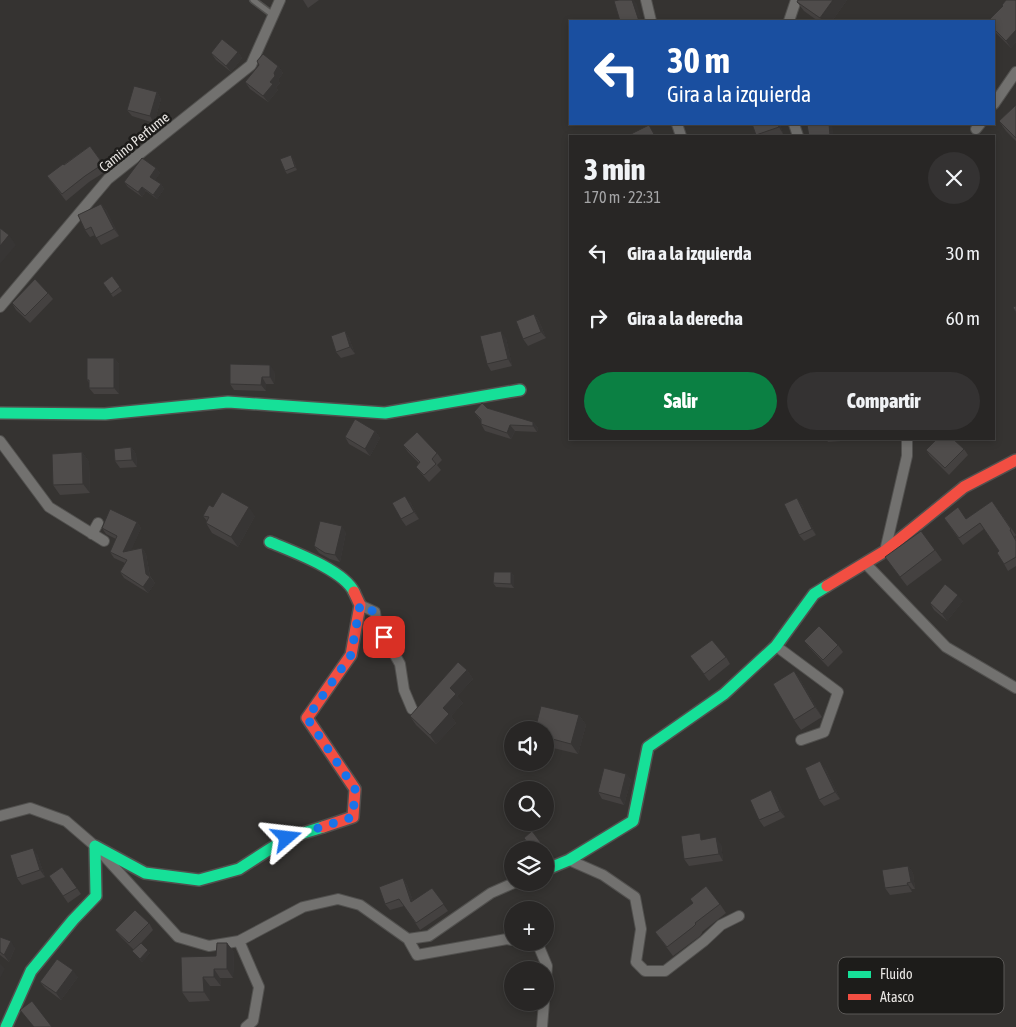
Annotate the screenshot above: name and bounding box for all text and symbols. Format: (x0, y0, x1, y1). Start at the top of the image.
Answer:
icon: left (584, 40, 649, 105)
text: 30 m (667, 40, 730, 80)
text: Gira a la izquierda (667, 81, 811, 107)
street label: Camino Perfume (96, 109, 172, 175)
text: 3 min (584, 152, 645, 186)
button: close (928, 152, 980, 204)
text: 170 m · 22:31 (584, 188, 661, 206)
icon: left (584, 239, 612, 267)
text: Gira a la izquierda (627, 242, 752, 264)
text: 30 m (946, 242, 980, 264)
icon: right (584, 304, 612, 332)
text: Gira a la derecha (627, 307, 743, 329)
text: 60 m (946, 307, 980, 329)
button: Salir (584, 372, 777, 430)
button: Compartir (787, 372, 980, 430)
pin (363, 616, 405, 658)
icon: arrive (370, 623, 398, 651)
map controls (504, 721, 554, 1011)
button: sound (504, 721, 554, 771)
button: search (504, 781, 554, 831)
position arrow (260, 811, 312, 863)
button: layers (504, 841, 554, 891)
button: + (504, 901, 554, 951)
legend (838, 957, 1004, 1014)
button: − (504, 961, 554, 1011)
text: Fluido (880, 966, 913, 982)
text: Atasco (880, 989, 914, 1005)

